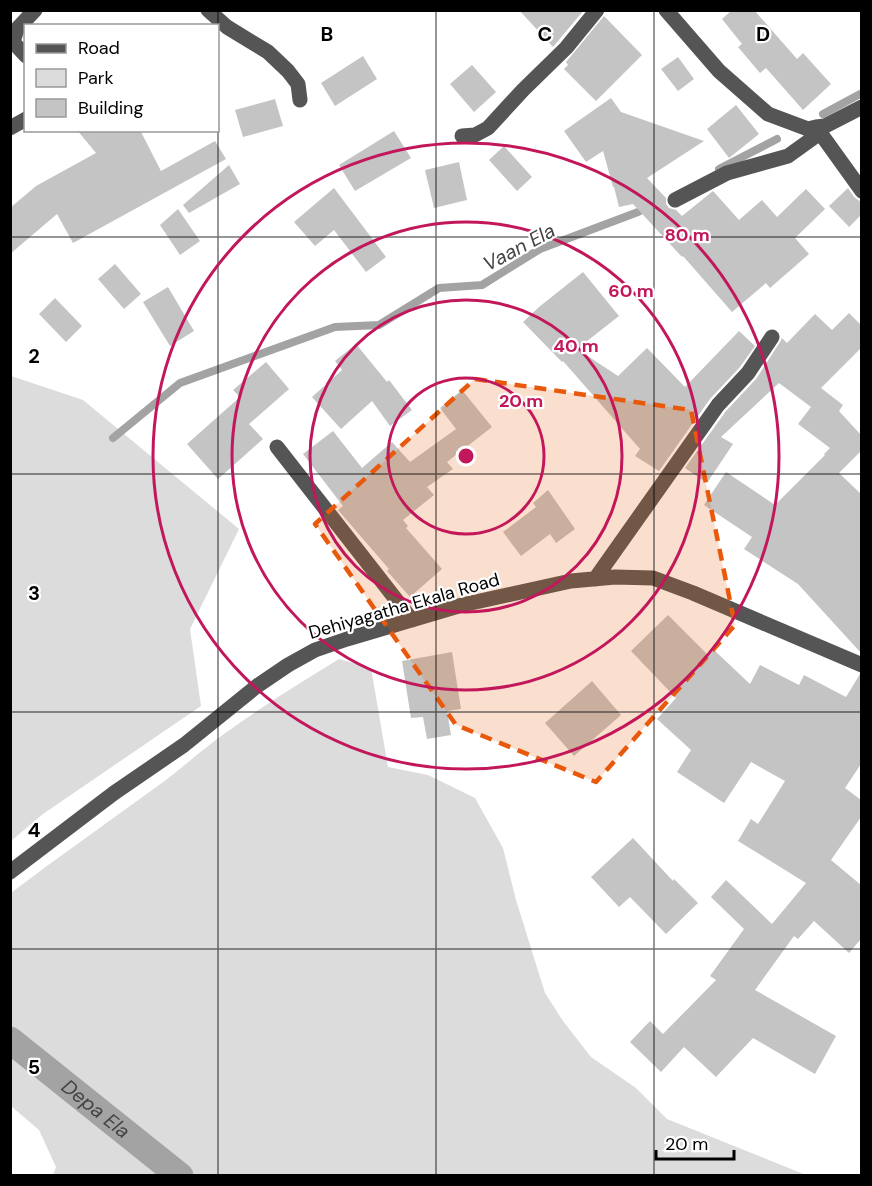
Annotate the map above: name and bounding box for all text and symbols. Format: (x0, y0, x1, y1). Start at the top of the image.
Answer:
text: B (321, 21, 333, 47)
text: C (538, 21, 552, 47)
text: D (756, 21, 770, 47)
legend (24, 24, 219, 132)
text: Road (78, 36, 120, 60)
text: Park (78, 66, 114, 90)
text: Building (78, 96, 143, 120)
water label: Vaan Ela (478, 217, 560, 277)
text: 80 m (664, 223, 710, 247)
text: 60 m (608, 279, 654, 303)
text: 40 m (553, 334, 599, 358)
text: 2 (28, 343, 40, 369)
text: 20 m (499, 389, 543, 413)
centre of rings (456, 446, 476, 466)
street label: Dehiyagatha Ekala Road (306, 567, 502, 645)
text: 3 (28, 580, 40, 606)
text: 4 (28, 817, 41, 843)
text: 5 (28, 1054, 40, 1080)
water label: Depa Ela (56, 1073, 136, 1144)
scale bar (656, 1123, 734, 1161)
text: 20 m (665, 1132, 708, 1156)

